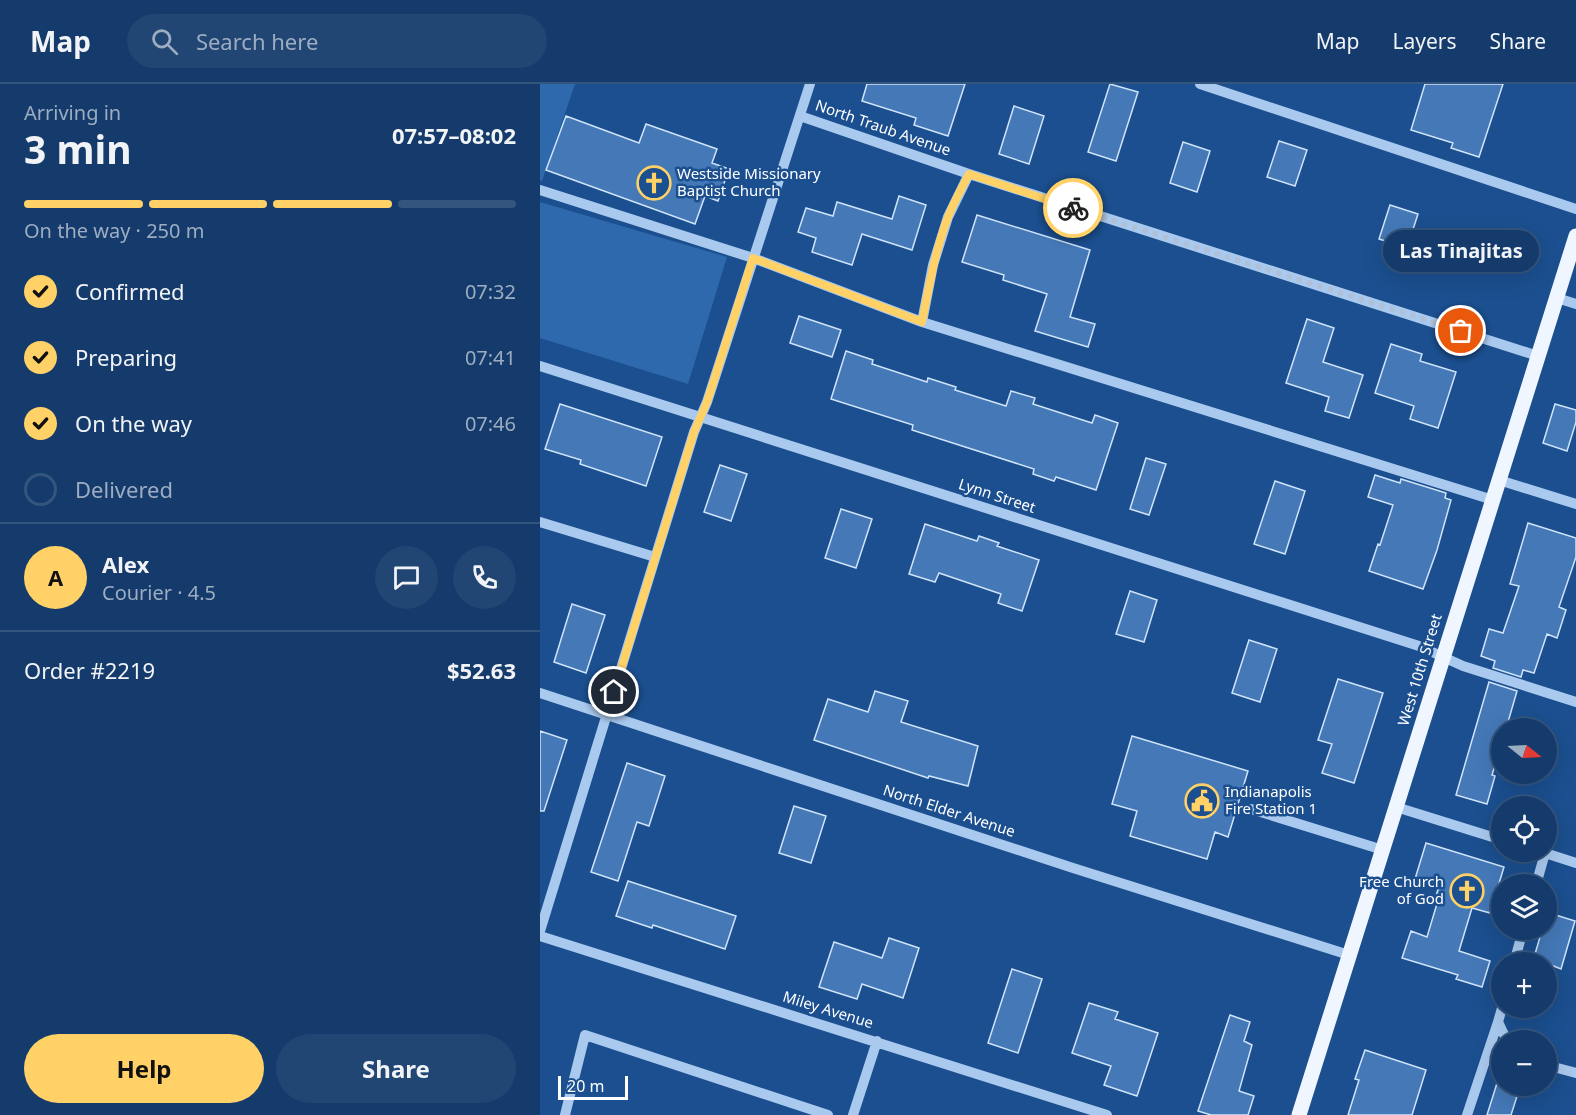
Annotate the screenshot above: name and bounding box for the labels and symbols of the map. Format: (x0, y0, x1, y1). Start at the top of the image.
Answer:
street label: North Traub Avenue (813, 94, 954, 160)
place label: Westside Missionary Baptist Church (677, 163, 821, 200)
church icon: Westside Missionary Baptist Church (636, 165, 672, 201)
courier (1043, 178, 1103, 238)
callout: Las Tinajitas (1383, 229, 1539, 271)
pin (1435, 305, 1486, 356)
street label: Lynn Street (956, 473, 1039, 517)
street label: West 10th Street (1392, 611, 1446, 728)
pin (588, 666, 639, 717)
north arrow (1491, 718, 1557, 784)
street label: North Elder Avenue (881, 779, 1018, 841)
place label: Indianapolis Fire Station 1 (1225, 781, 1317, 818)
public building icon: Indianapolis Fire Station 1 (1184, 783, 1220, 819)
place label: Free Church of God (1359, 871, 1444, 908)
church icon: Free Church of God (1449, 873, 1485, 909)
street label: Miley Avenue (781, 986, 876, 1032)
scale bar (558, 1073, 628, 1100)

